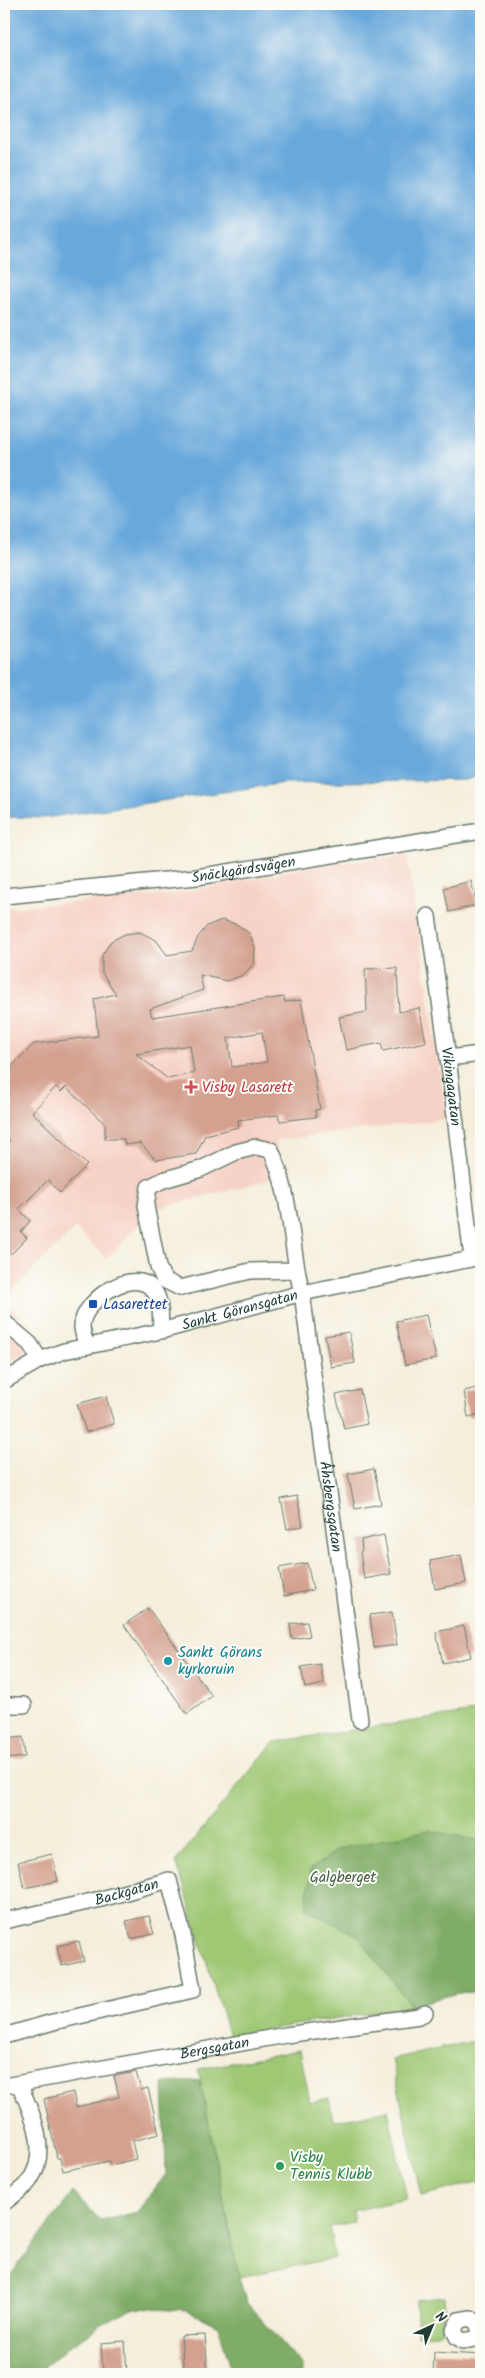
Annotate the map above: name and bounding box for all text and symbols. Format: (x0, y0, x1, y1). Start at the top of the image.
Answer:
street label: Snäckgärdsvägen (190, 850, 297, 890)
street label: Vikingagatan (434, 1045, 467, 1127)
place label: Visby Lasarett (202, 1076, 293, 1100)
marker: Visby Lasarett (184, 1080, 198, 1094)
street label: Sankt Göransgatan (179, 1284, 301, 1338)
place label: Lasarettet (103, 1293, 168, 1317)
marker: Lasarettet (87, 1298, 99, 1310)
street label: Åhsbergsgatan (312, 1460, 348, 1554)
place label: Sankt Görans kyrkoruin (178, 1641, 263, 1682)
marker: Sankt Görans kyrkoruin (162, 1655, 174, 1667)
park label: Galgberget (310, 1866, 376, 1890)
street label: Backgatan (93, 1872, 162, 1913)
street label: Bergsgatan (178, 2031, 251, 2067)
place label: Visby Tennis Klubb (290, 2146, 372, 2187)
marker: Visby Tennis Klubb (274, 2160, 286, 2172)
north arrow (408, 2300, 458, 2350)
text: N (430, 2306, 451, 2328)

